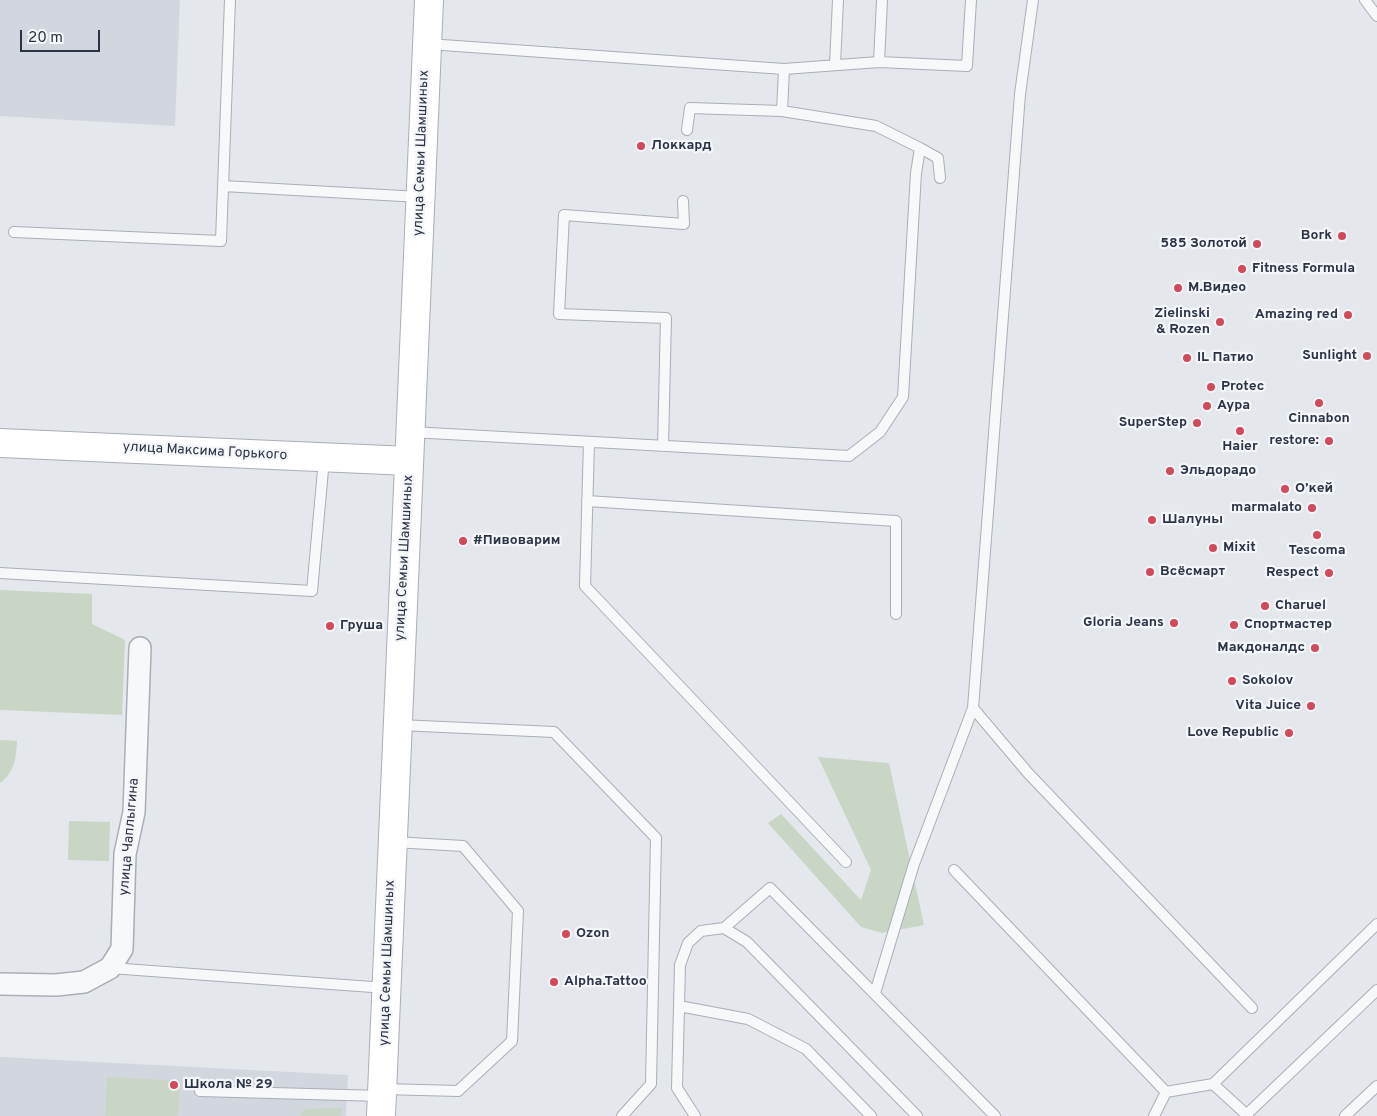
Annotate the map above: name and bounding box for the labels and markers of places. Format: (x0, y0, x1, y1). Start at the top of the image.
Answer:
place label: Локкард (651, 138, 712, 154)
marker: Локкард (635, 140, 647, 152)
place label: Bork (1301, 228, 1332, 244)
marker: Bork (1336, 230, 1348, 242)
place label: 585 Золотой (1161, 236, 1247, 252)
marker: 585 Золотой (1251, 238, 1263, 250)
place label: Fitness Formula (1252, 261, 1355, 277)
marker: Fitness Formula (1236, 263, 1248, 275)
place label: М.Видео (1188, 280, 1246, 296)
marker: М.Видео (1172, 282, 1184, 294)
place label: Zielinski & Rozen (1154, 306, 1210, 338)
place label: Amazing red (1255, 307, 1338, 323)
marker: Amazing red (1342, 309, 1354, 321)
marker: Zielinski & Rozen (1214, 316, 1226, 328)
place label: Sunlight (1302, 348, 1357, 364)
place label: IL Патио (1197, 350, 1254, 366)
marker: Sunlight (1361, 350, 1373, 362)
marker: IL Патио (1181, 352, 1193, 364)
place label: Protec (1221, 379, 1264, 395)
marker: Protec (1205, 381, 1217, 393)
marker: Cinnabon (1313, 397, 1325, 409)
place label: Аура (1217, 398, 1250, 414)
marker: Аура (1201, 400, 1213, 412)
place label: Cinnabon (1288, 411, 1350, 427)
place label: SuperStep (1119, 415, 1187, 431)
marker: SuperStep (1191, 417, 1203, 429)
marker: Haier (1234, 425, 1246, 437)
place label: restore: (1269, 433, 1319, 449)
marker: restore: (1323, 435, 1335, 447)
place label: Haier (1222, 439, 1258, 455)
place label: Эльдорадо (1180, 463, 1256, 479)
marker: Эльдорадо (1164, 465, 1176, 477)
place label: О’кей (1295, 481, 1333, 497)
marker: О’кей (1279, 483, 1291, 495)
place label: marmalato (1231, 500, 1302, 516)
marker: marmalato (1306, 502, 1318, 514)
place label: Шалуны (1162, 512, 1223, 528)
marker: Шалуны (1146, 514, 1158, 526)
marker: Tescoma (1311, 529, 1323, 541)
place label: #Пивоварим (473, 533, 560, 549)
marker: #Пивоварим (457, 535, 469, 547)
place label: Mixit (1223, 540, 1256, 556)
marker: Mixit (1207, 542, 1219, 554)
place label: Tescoma (1288, 543, 1346, 559)
place label: Всёсмарт (1160, 564, 1225, 580)
place label: Respect (1266, 565, 1319, 581)
marker: Всёсмарт (1144, 566, 1156, 578)
marker: Respect (1323, 567, 1335, 579)
place label: Charuel (1275, 598, 1326, 614)
marker: Charuel (1259, 600, 1271, 612)
place label: Gloria Jeans (1083, 615, 1164, 631)
marker: Gloria Jeans (1168, 617, 1180, 629)
place label: Спортмастер (1244, 617, 1332, 633)
place label: Груша (340, 618, 383, 634)
marker: Спортмастер (1228, 619, 1240, 631)
marker: Груша (324, 620, 336, 632)
place label: Макдоналдс (1217, 640, 1305, 656)
marker: Макдоналдс (1309, 642, 1321, 654)
place label: Sokolov (1242, 673, 1293, 689)
marker: Sokolov (1226, 675, 1238, 687)
place label: Vita Juice (1235, 698, 1301, 714)
marker: Vita Juice (1305, 700, 1317, 712)
place label: Love Republic (1187, 725, 1279, 741)
marker: Love Republic (1283, 727, 1295, 739)
place label: Ozon (576, 926, 609, 942)
marker: Ozon (560, 928, 572, 940)
place label: Alpha.Tattoo (564, 974, 647, 990)
marker: Alpha.Tattoo (548, 976, 560, 988)
place label: Школа № 29 (184, 1077, 273, 1093)
marker: Школа № 29 (168, 1079, 180, 1091)

